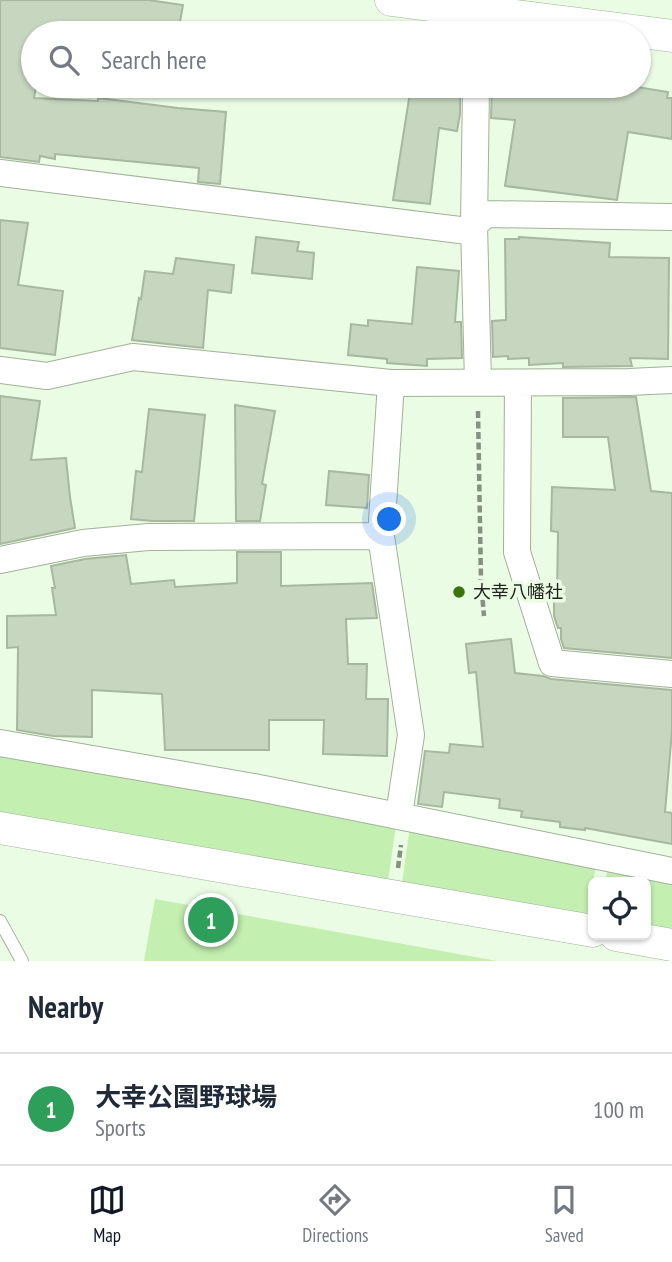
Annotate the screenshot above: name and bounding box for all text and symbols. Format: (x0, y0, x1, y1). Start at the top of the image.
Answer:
search box (21, 21, 651, 98)
icon: search (45, 41, 83, 79)
text: Search here (101, 43, 207, 76)
your location (372, 502, 406, 536)
place label: 大幸八幡社 (473, 580, 563, 603)
marker: 大幸八幡社 (451, 584, 467, 600)
map controls (588, 877, 651, 940)
button: locate (588, 877, 651, 940)
pin: 1 (188, 894, 234, 946)
text: Nearby (28, 987, 103, 1026)
text: 大幸公園野球場 (95, 1080, 277, 1113)
text: 1 (46, 1095, 57, 1124)
text: 100 m (593, 1095, 644, 1124)
text: Sports (95, 1113, 146, 1142)
tab: Map (88, 1181, 126, 1247)
tab: Directions (302, 1181, 368, 1247)
tab: Saved (545, 1181, 584, 1247)

